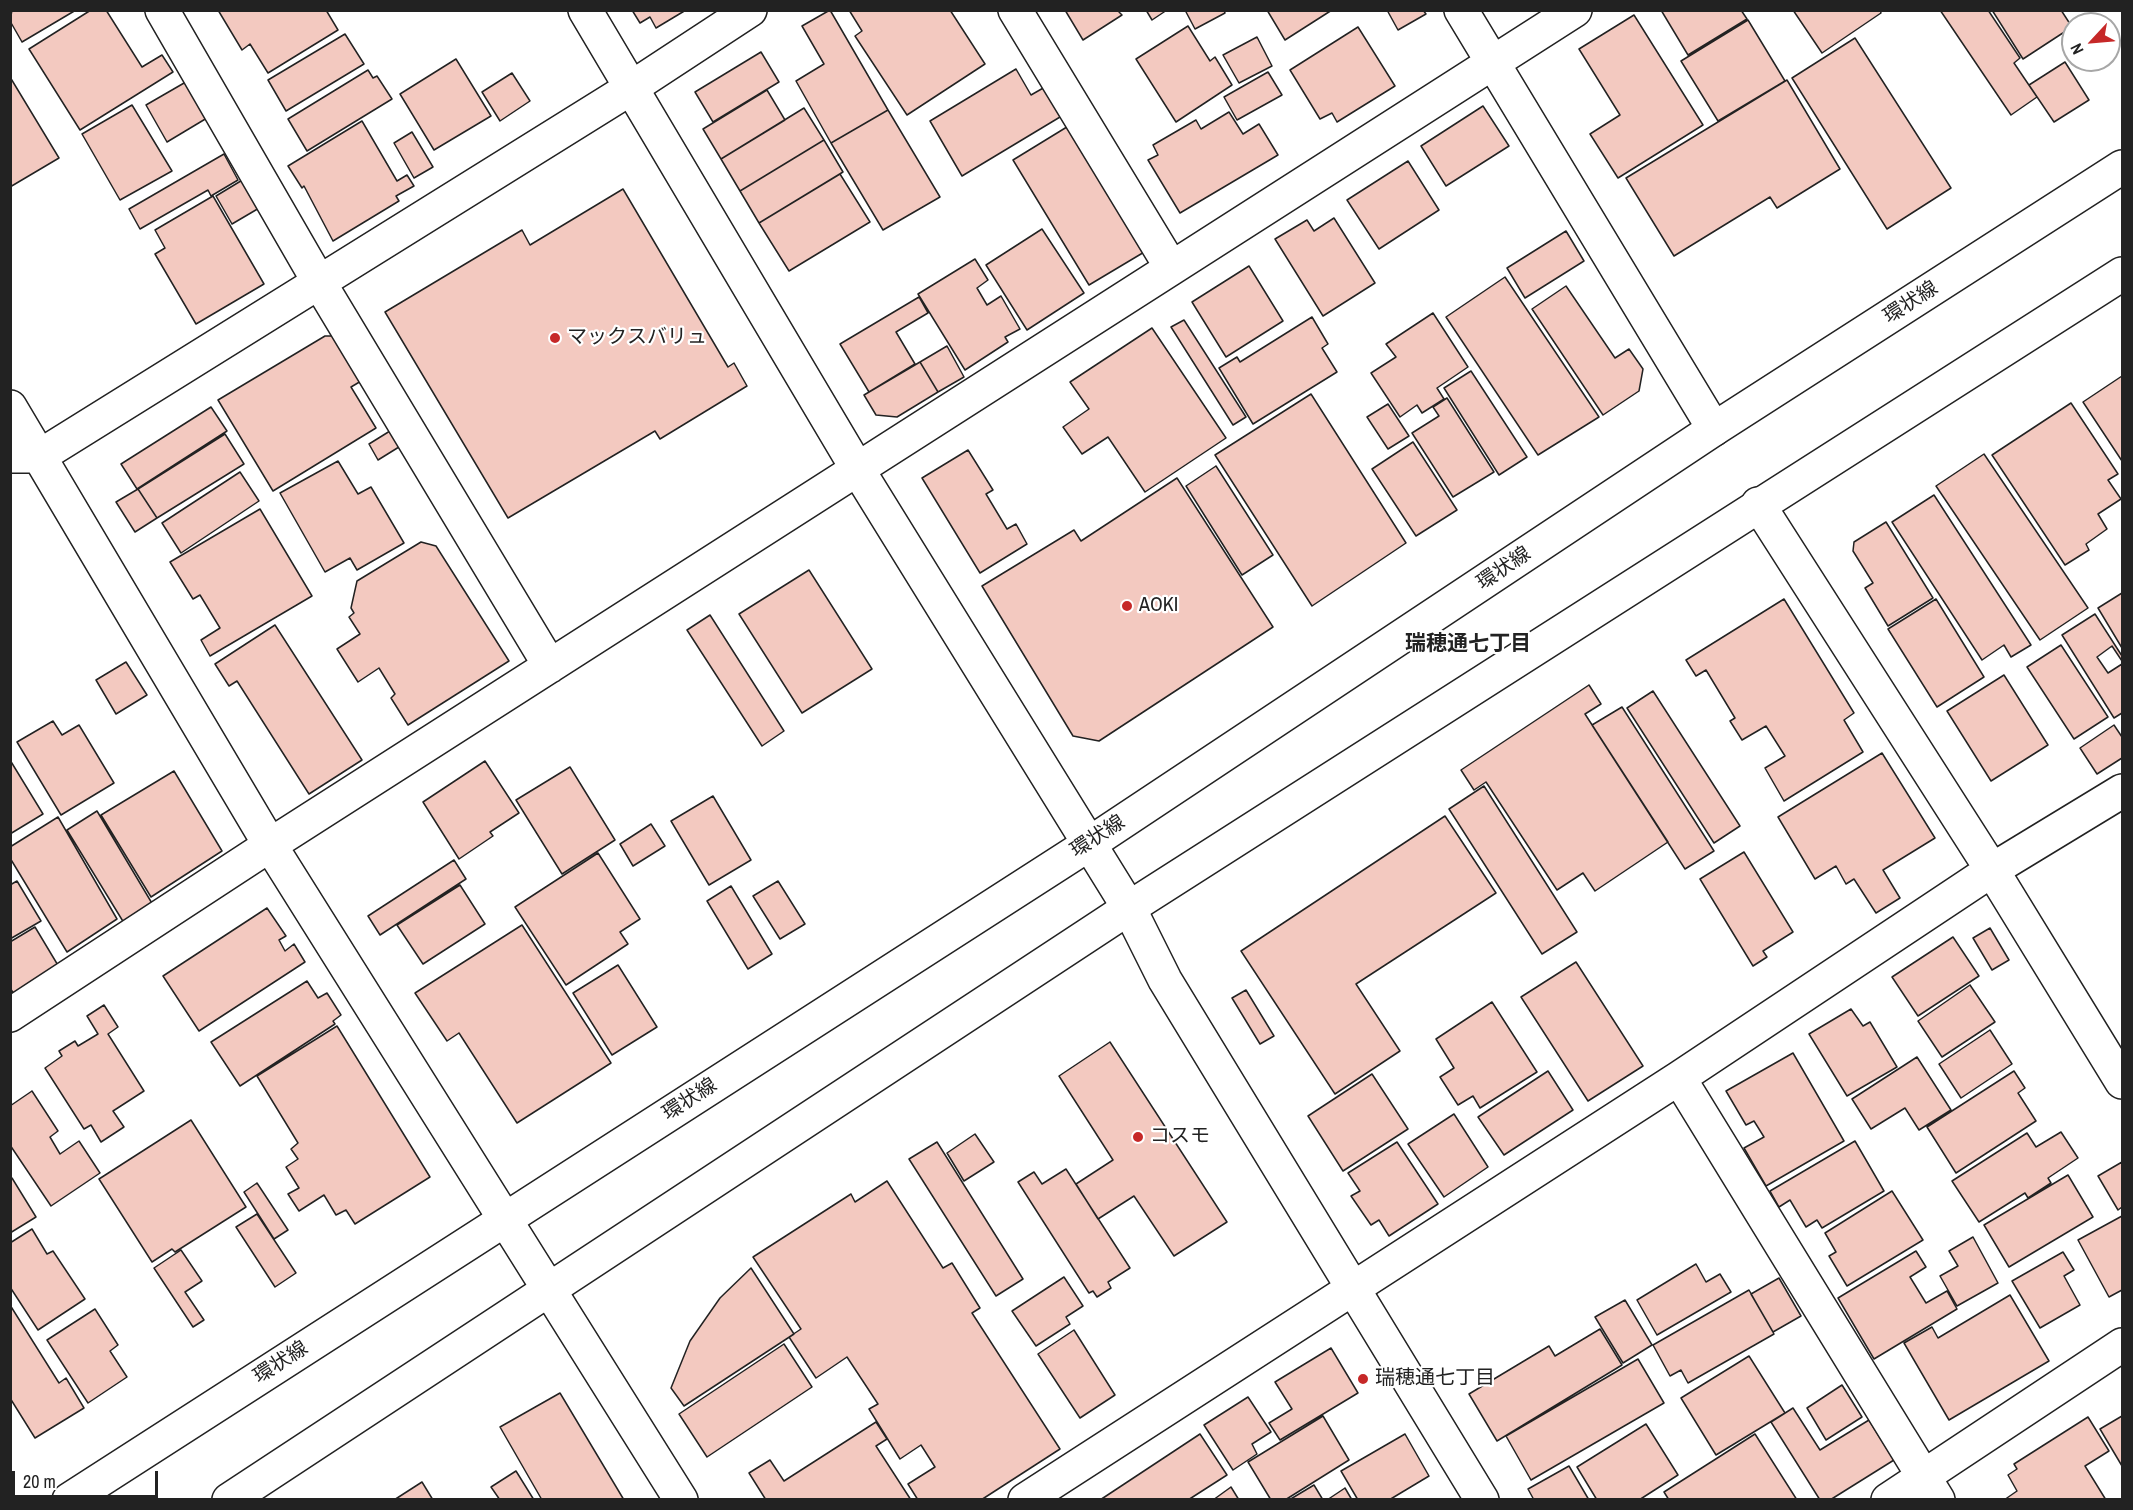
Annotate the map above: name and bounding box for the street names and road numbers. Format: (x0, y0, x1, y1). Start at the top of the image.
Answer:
street label: 環状線 (1879, 277, 1943, 329)
street label: 環状線 (1472, 542, 1536, 596)
street label: 環状線 (1066, 811, 1130, 863)
street label: 環状線 (658, 1074, 722, 1126)
street label: 環状線 (249, 1337, 313, 1389)

